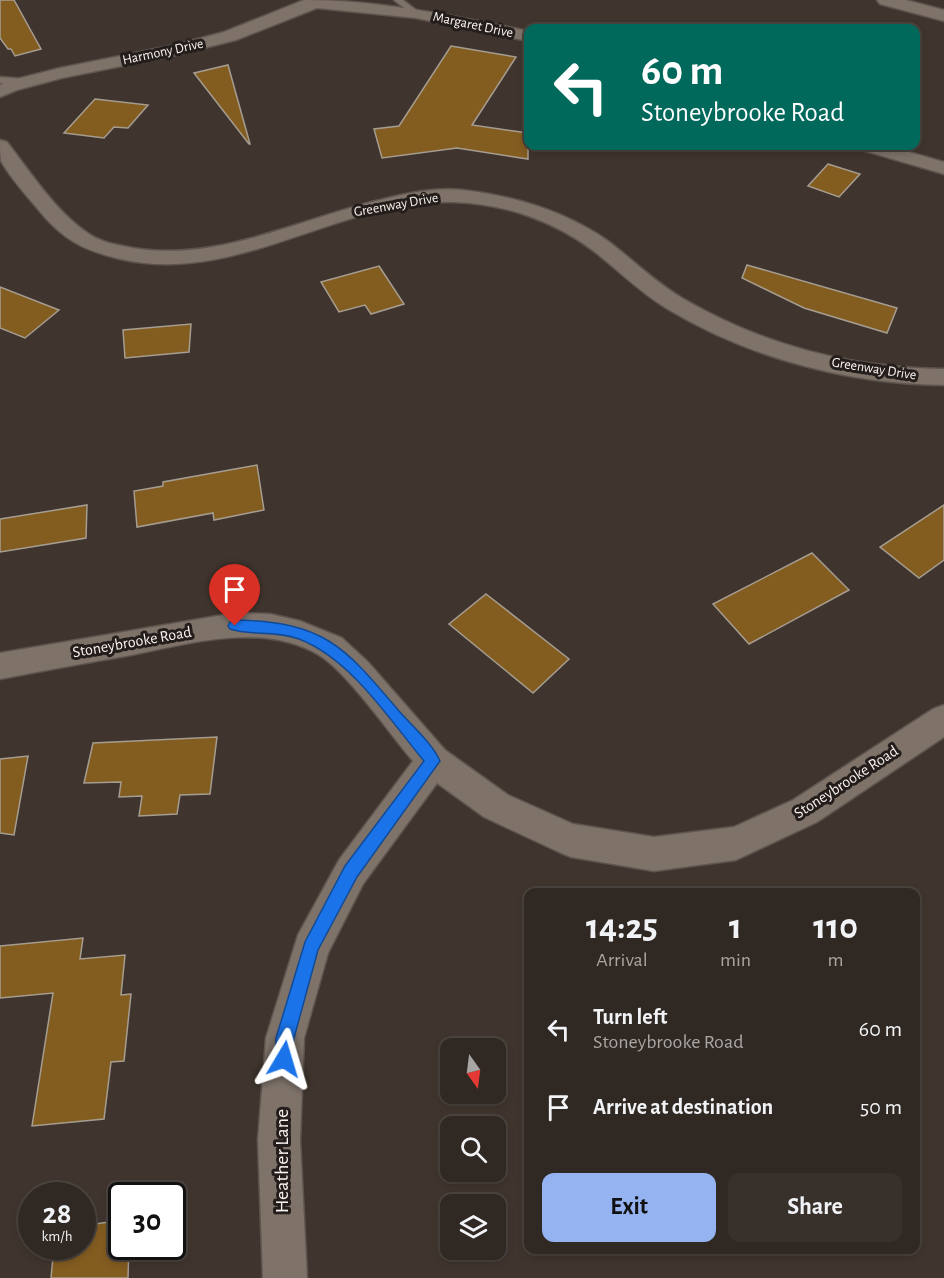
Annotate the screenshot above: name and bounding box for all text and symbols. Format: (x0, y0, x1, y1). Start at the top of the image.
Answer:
street label: Margaret Drive (432, 10, 514, 40)
street label: Harmony Drive (121, 37, 205, 67)
icon: left (542, 48, 620, 126)
text: 60 m (641, 50, 723, 92)
text: Stoneybrooke Road (641, 99, 844, 126)
street label: Greenway Drive (353, 191, 439, 219)
street label: Greenway Drive (831, 355, 917, 383)
pin (209, 564, 260, 626)
icon: arrive (218, 573, 251, 606)
street label: Stoneybrooke Road (71, 624, 193, 661)
street label: Stoneybrooke Road (791, 743, 901, 822)
text: 14:25 (586, 909, 658, 945)
text: 1 (729, 909, 742, 945)
text: 110 (813, 909, 858, 945)
text: Arrival (596, 950, 648, 970)
text: min (720, 950, 751, 970)
text: m (828, 950, 844, 970)
text: Turn left (593, 1006, 667, 1028)
icon: left (542, 1013, 575, 1046)
text: 60 m (859, 1018, 902, 1040)
position arrow (252, 1027, 316, 1091)
text: Stoneybrooke Road (593, 1032, 744, 1052)
north arrow (440, 1038, 506, 1104)
map controls (440, 1038, 506, 1260)
icon: arrive (542, 1091, 575, 1124)
text: Arrive at destination (593, 1096, 773, 1118)
text: 50 m (860, 1096, 902, 1118)
street label: Heather Lane (272, 1109, 292, 1213)
button: search (440, 1116, 506, 1182)
button: Exit (542, 1173, 716, 1242)
button: Share (728, 1173, 902, 1242)
speed limit sign: 30 (108, 1182, 186, 1260)
button: layers (440, 1194, 506, 1260)
text: 28 (43, 1199, 71, 1229)
text: km/h (42, 1229, 72, 1244)

